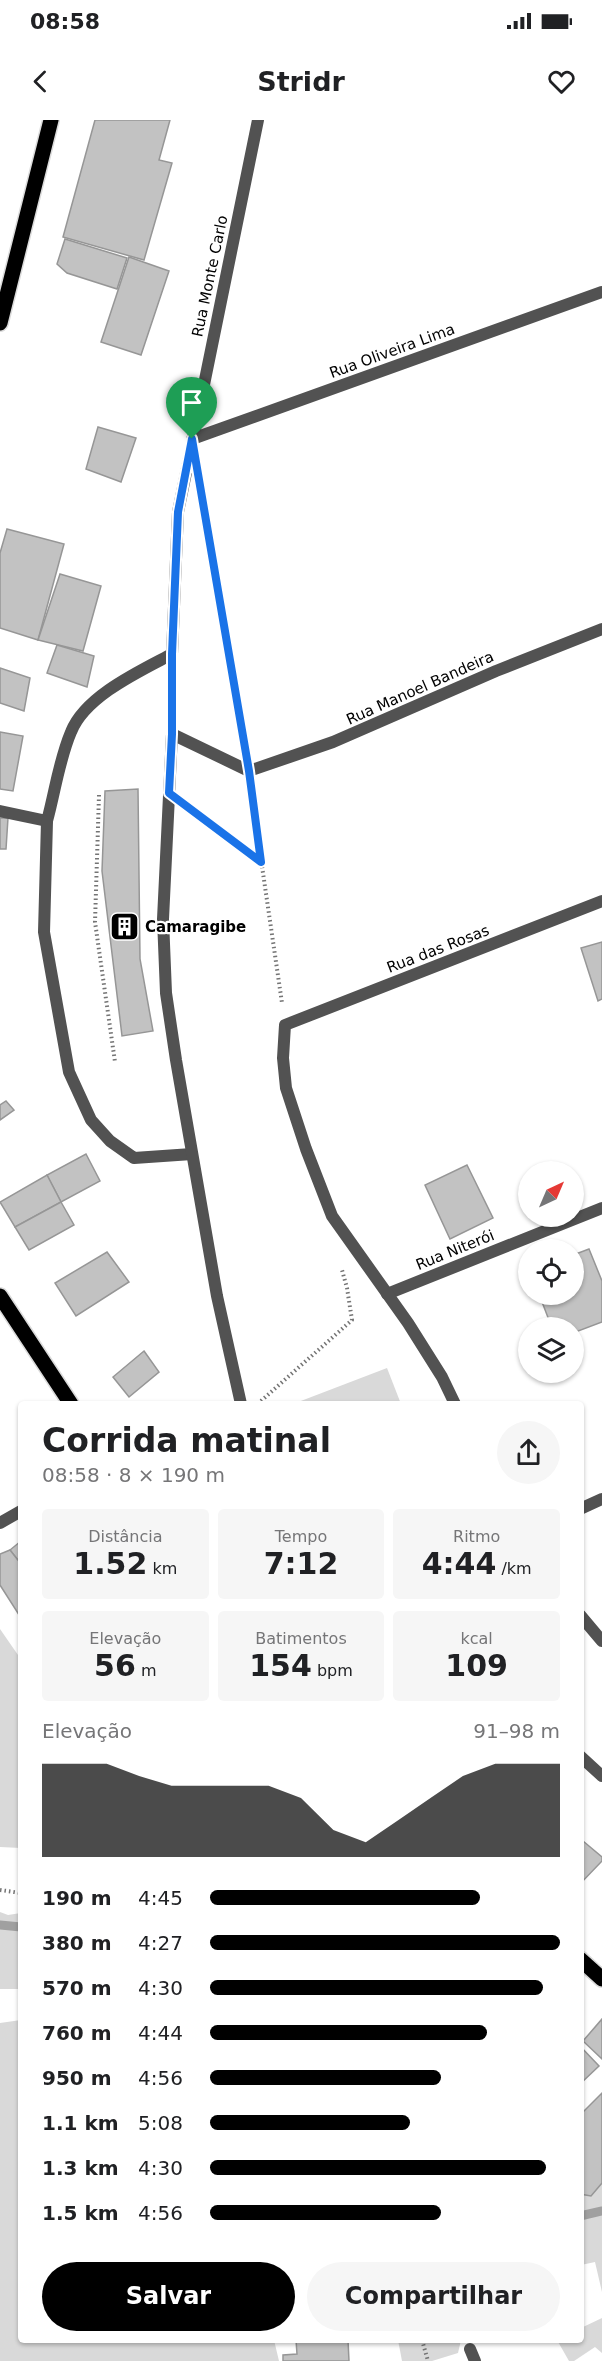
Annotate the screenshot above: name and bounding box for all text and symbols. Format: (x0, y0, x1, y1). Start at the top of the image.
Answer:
text: 08:58 (30, 9, 100, 34)
icon: back (24, 65, 57, 98)
icon: heart (545, 65, 578, 98)
text: Stridr (257, 66, 345, 97)
street label: Rua Monte Carlo (188, 214, 232, 338)
street label: Rua Oliveira Lima (327, 320, 457, 382)
pin (166, 377, 217, 439)
icon: arrive (175, 386, 208, 419)
street label: Rua Manoel Bandeira (343, 647, 497, 729)
building icon: Camaragibe (108, 911, 140, 943)
place label: Camaragibe (145, 918, 246, 936)
street label: Rua das Rosas (384, 921, 492, 977)
north arrow (518, 1161, 584, 1227)
map controls (518, 1161, 584, 1383)
street label: Rua Niterói (413, 1226, 497, 1274)
button: locate (518, 1239, 584, 1305)
button: layers (518, 1317, 584, 1383)
text: Corrida matinal (42, 1421, 331, 1460)
button: share (497, 1421, 560, 1484)
text: 08:58 · 8 × 190 m (42, 1463, 225, 1487)
text: Distância (88, 1527, 163, 1546)
text: Tempo (275, 1527, 327, 1546)
text: Ritmo (453, 1527, 500, 1546)
text: 1.52 (73, 1546, 147, 1581)
text: 7:12 (264, 1546, 338, 1581)
text: 4:44 (422, 1546, 496, 1581)
text: km (147, 1559, 177, 1578)
text: /km (496, 1559, 532, 1578)
text: Elevação (89, 1629, 161, 1648)
text: Batimentos (255, 1629, 347, 1648)
text: kcal (461, 1629, 493, 1648)
text: 56 (94, 1648, 136, 1683)
text: 154 (249, 1648, 312, 1683)
text: 109 (445, 1648, 508, 1683)
text: m (136, 1661, 157, 1680)
text: bpm (312, 1661, 353, 1680)
text: Elevação (42, 1719, 132, 1743)
text: 91–98 m (473, 1719, 560, 1743)
text: 190 m (42, 1886, 112, 1910)
text: 4:45 (138, 1886, 183, 1910)
text: 380 m (42, 1931, 112, 1955)
text: 4:27 (138, 1931, 183, 1955)
text: 570 m (42, 1976, 112, 2000)
text: 4:30 (138, 1976, 183, 2000)
text: 760 m (42, 2021, 112, 2045)
text: 4:44 (138, 2021, 183, 2045)
text: 950 m (42, 2066, 112, 2090)
text: 4:56 (138, 2066, 183, 2090)
text: 1.1 km (42, 2111, 119, 2135)
text: 5:08 (138, 2111, 183, 2135)
text: 1.3 km (42, 2156, 119, 2180)
text: 4:30 (138, 2156, 183, 2180)
text: 1.5 km (42, 2201, 119, 2225)
text: 4:56 (138, 2201, 183, 2225)
button: Salvar (42, 2262, 295, 2331)
button: Compartilhar (307, 2262, 560, 2331)

